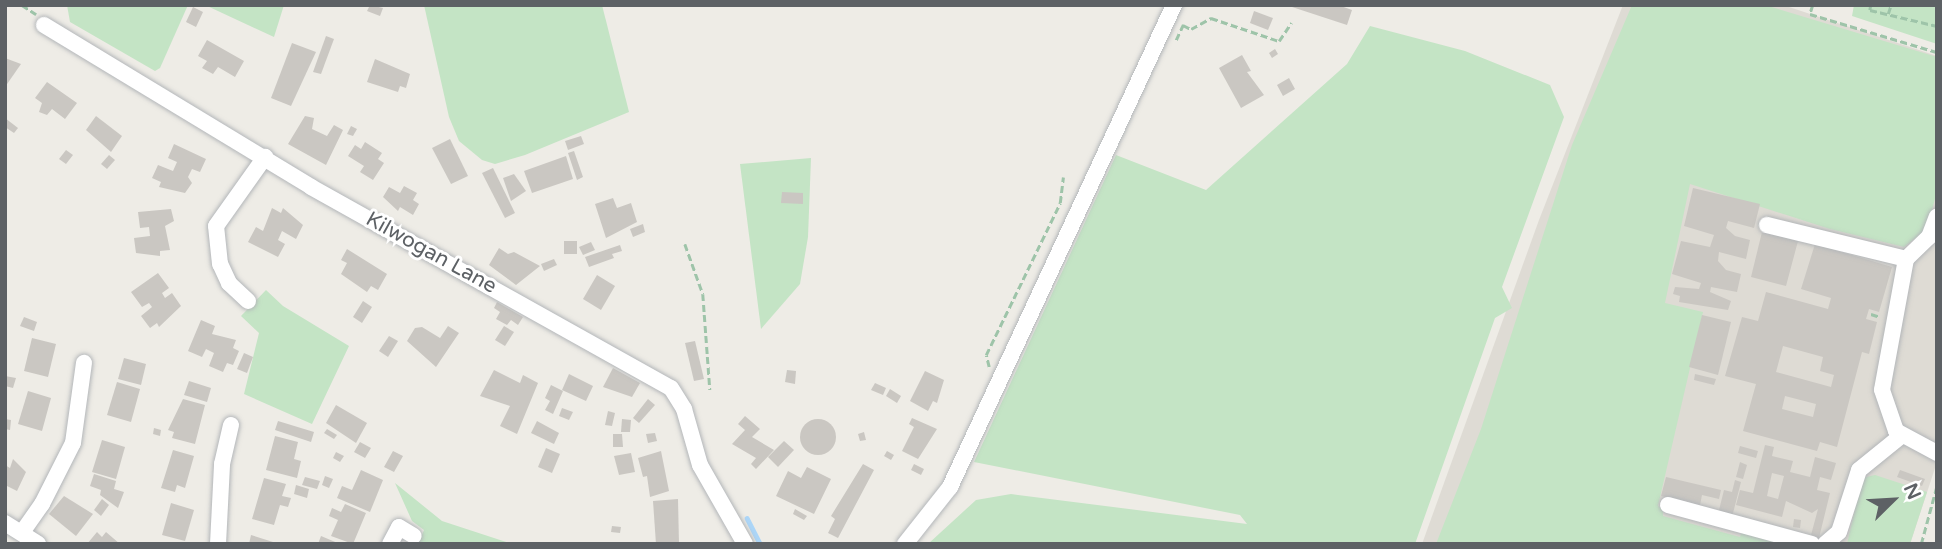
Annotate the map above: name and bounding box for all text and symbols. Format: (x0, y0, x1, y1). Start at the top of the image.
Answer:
street label: Kilwogan Lane (361, 207, 501, 299)
north arrow (1858, 465, 1928, 535)
text: N (1899, 480, 1925, 503)

